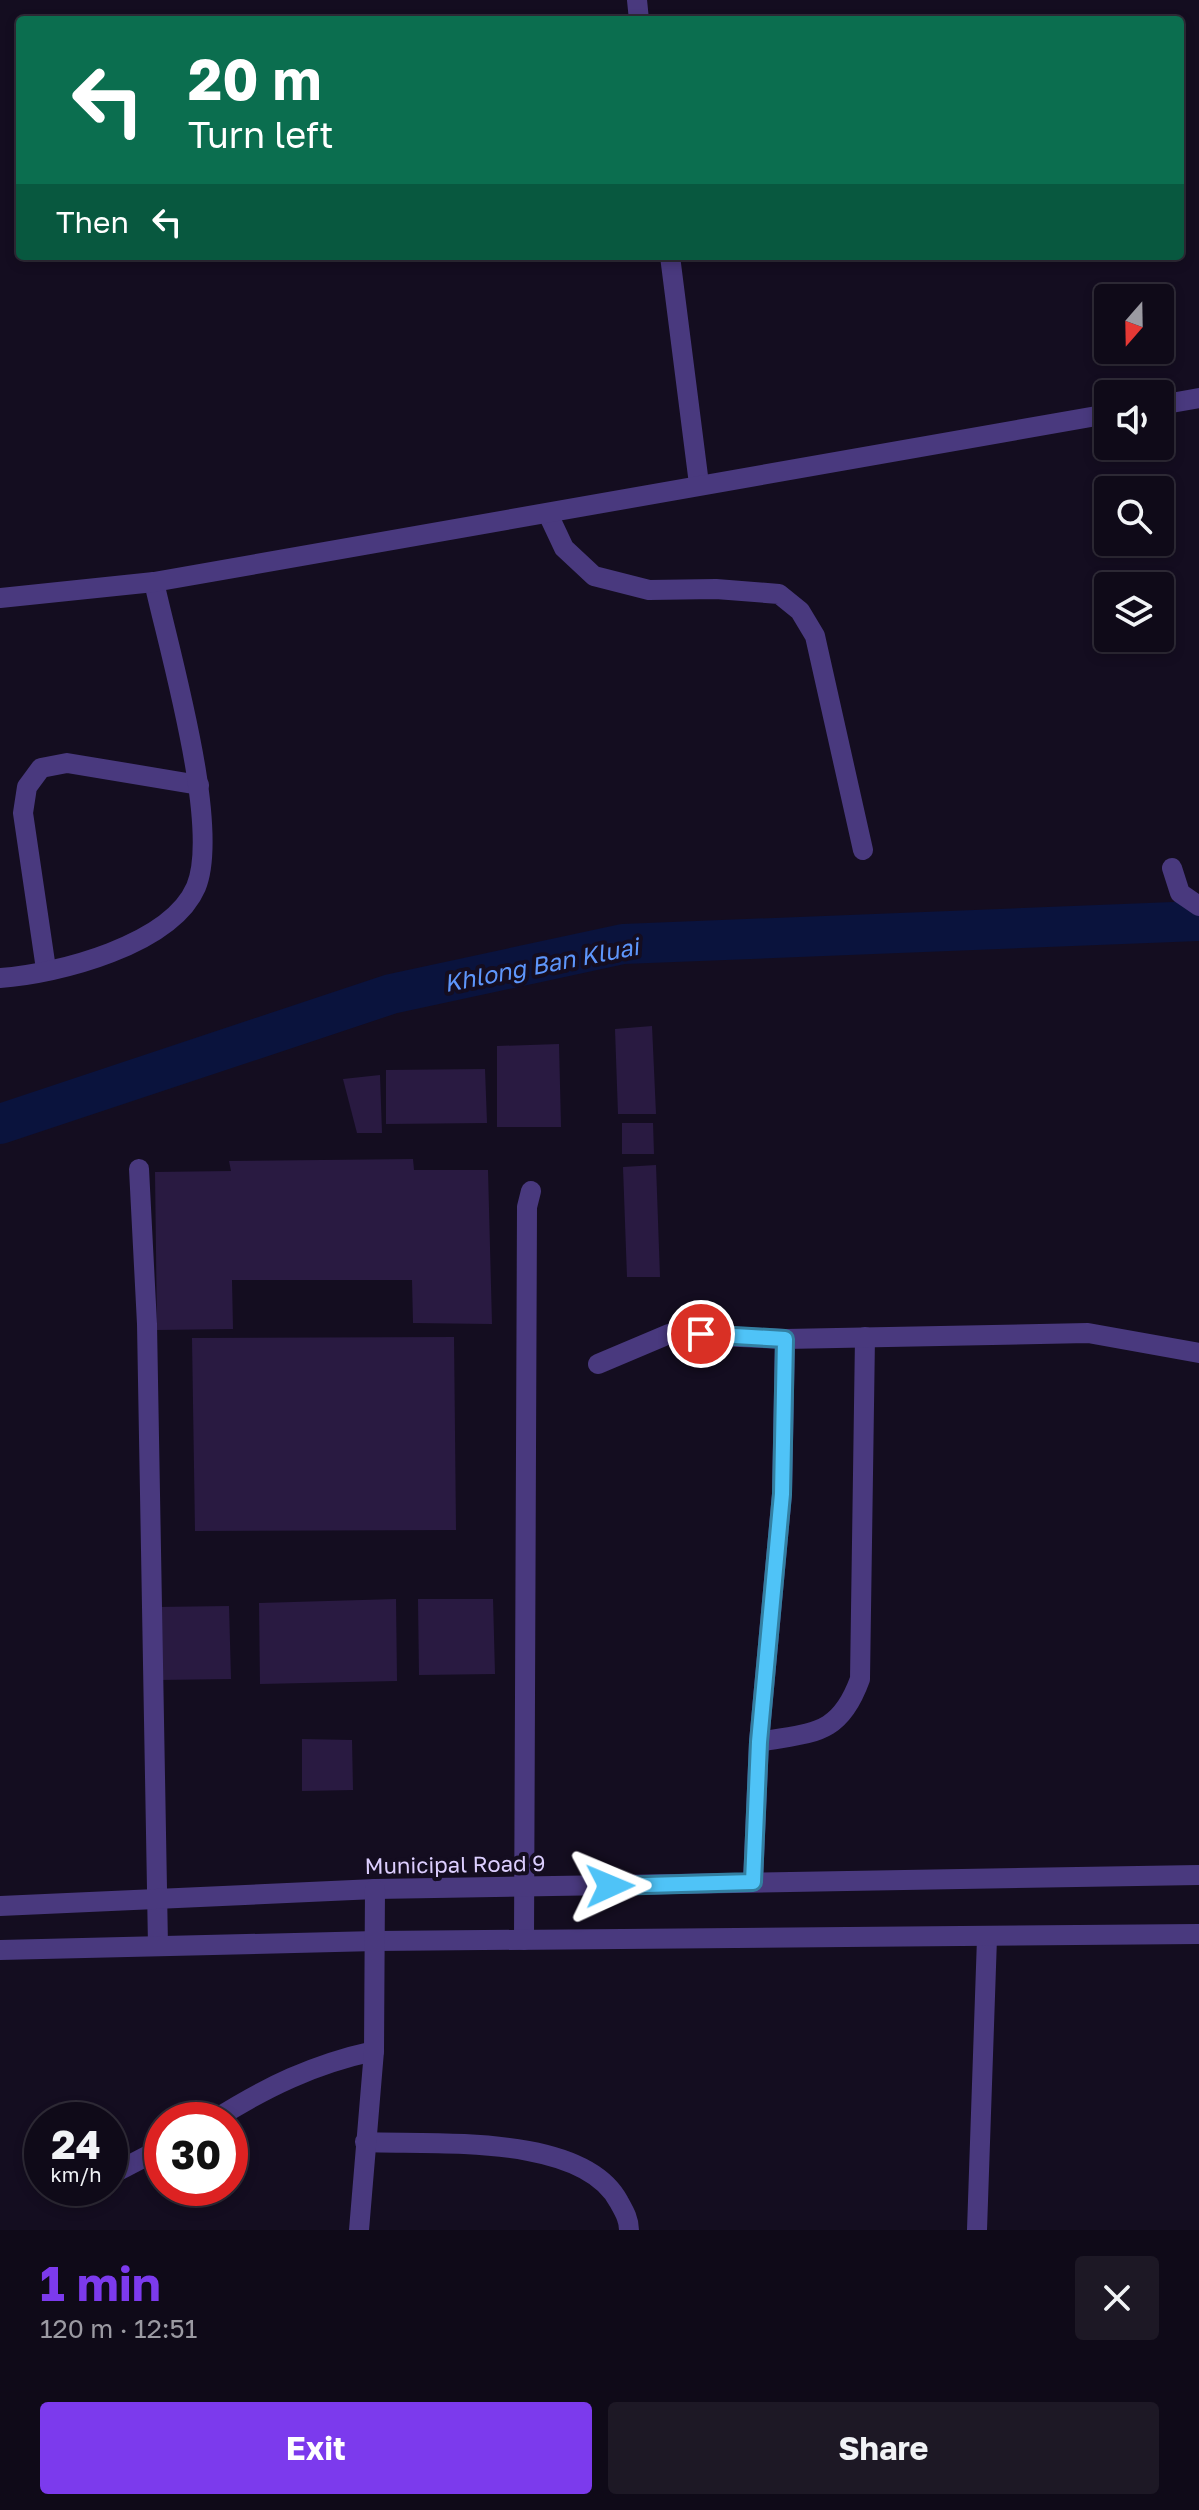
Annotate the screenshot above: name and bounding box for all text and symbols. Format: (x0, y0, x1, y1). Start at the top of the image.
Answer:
text: 20 m (188, 45, 322, 112)
icon: left (56, 48, 160, 152)
text: Turn left (188, 113, 334, 156)
icon: left (145, 200, 189, 244)
text: Then (56, 204, 129, 240)
north arrow (1094, 284, 1174, 364)
map controls (1094, 284, 1174, 652)
button: sound (1094, 380, 1174, 460)
button: search (1094, 476, 1174, 556)
button: layers (1094, 572, 1174, 652)
water label: Khlong Ban Kluai (441, 930, 643, 998)
pin (667, 1300, 735, 1368)
icon: arrive (679, 1312, 723, 1356)
position arrow (568, 1844, 652, 1928)
street label: Municipal Road 9 (364, 1849, 546, 1879)
speed limit sign: 30 (144, 2102, 248, 2206)
text: 24 (51, 2120, 101, 2168)
text: km/h (51, 2162, 101, 2186)
text: 1 min (40, 2254, 161, 2312)
button: close (1075, 2256, 1159, 2340)
text: 120 m · 12:51 (40, 2313, 197, 2344)
button: Exit (40, 2402, 592, 2494)
button: Share (608, 2402, 1159, 2494)

